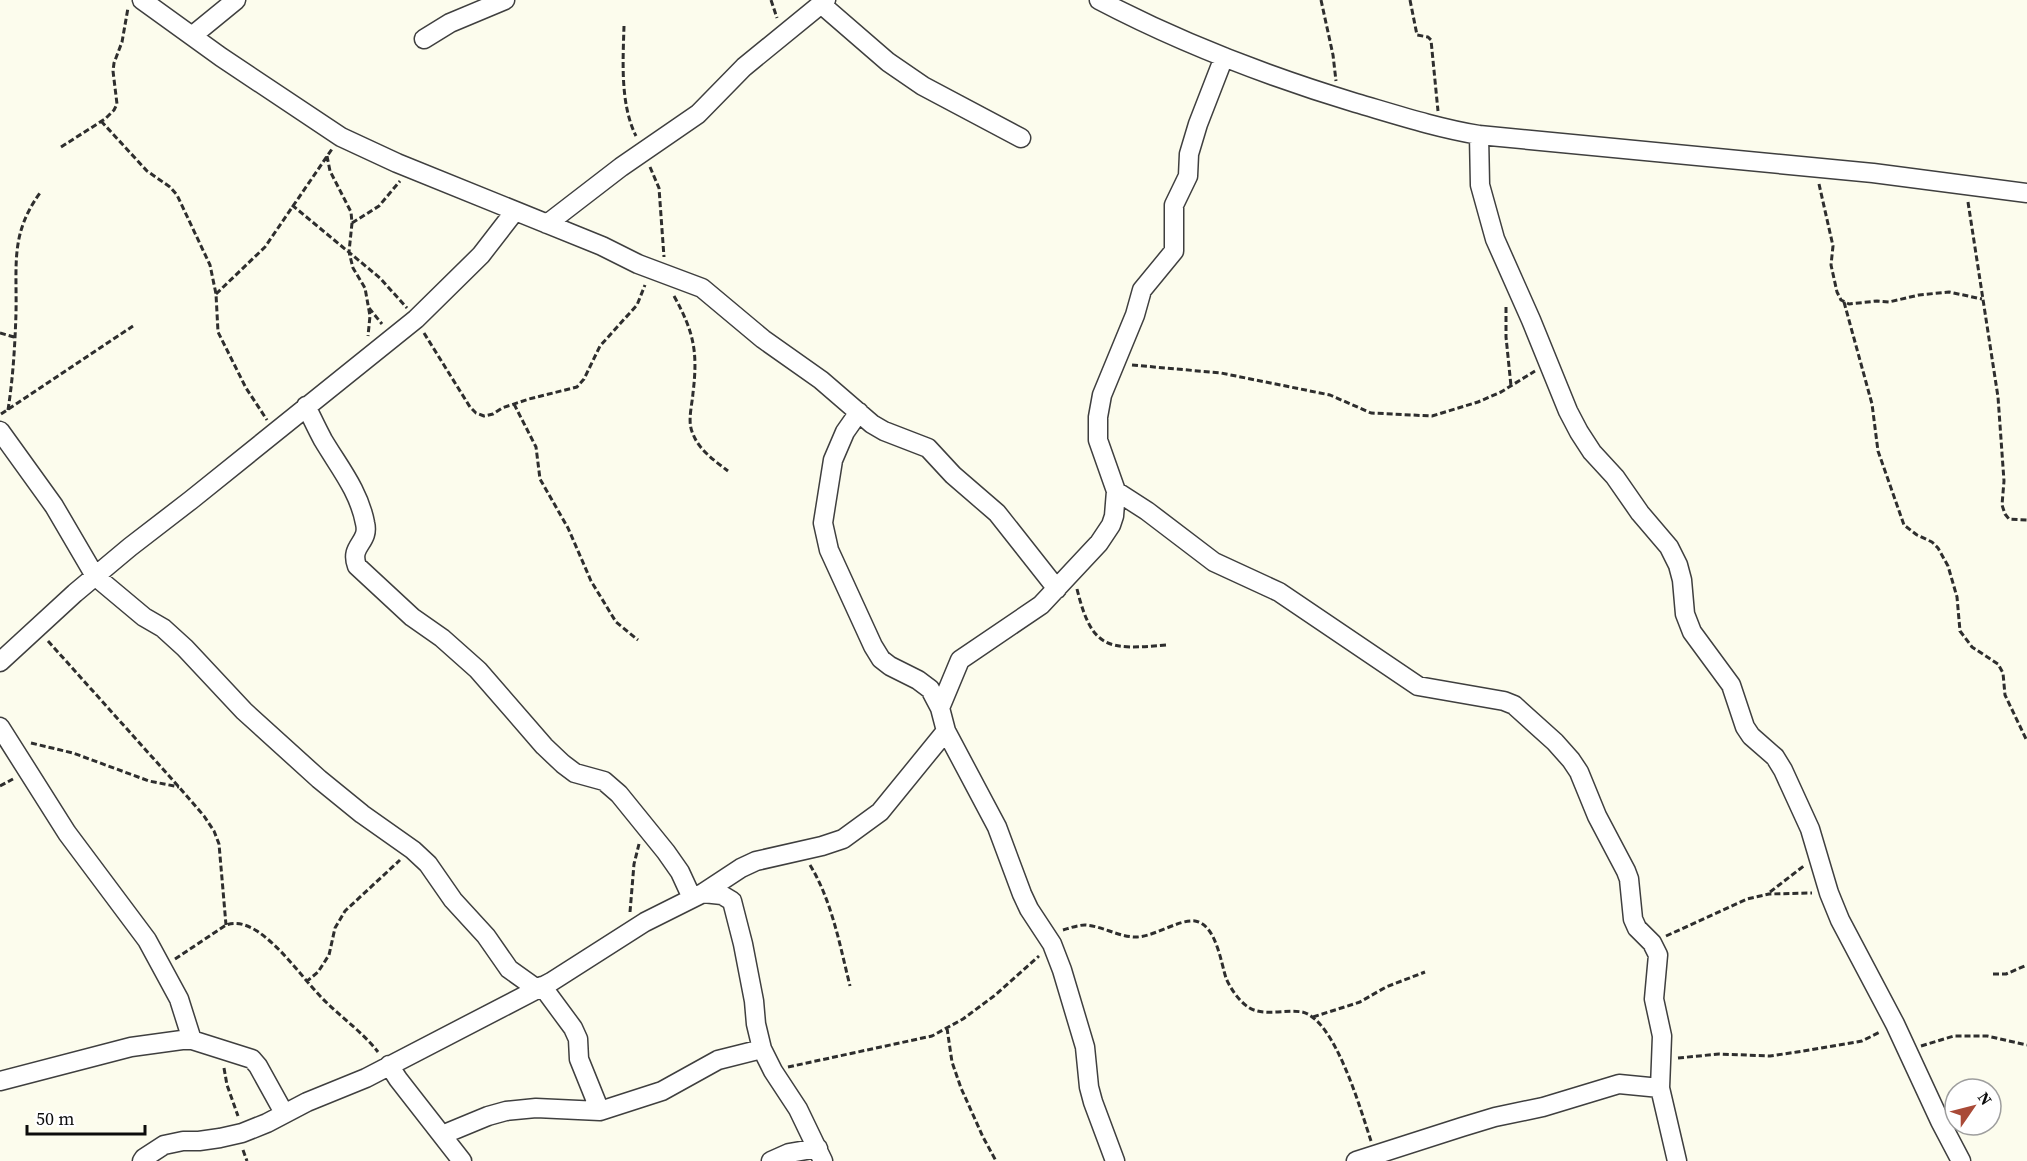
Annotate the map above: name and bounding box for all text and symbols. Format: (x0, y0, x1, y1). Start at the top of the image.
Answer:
north arrow (1943, 1077, 2003, 1137)
text: N (1973, 1087, 1998, 1110)
scale bar (27, 1098, 146, 1136)
text: 50 m (36, 1106, 74, 1131)

